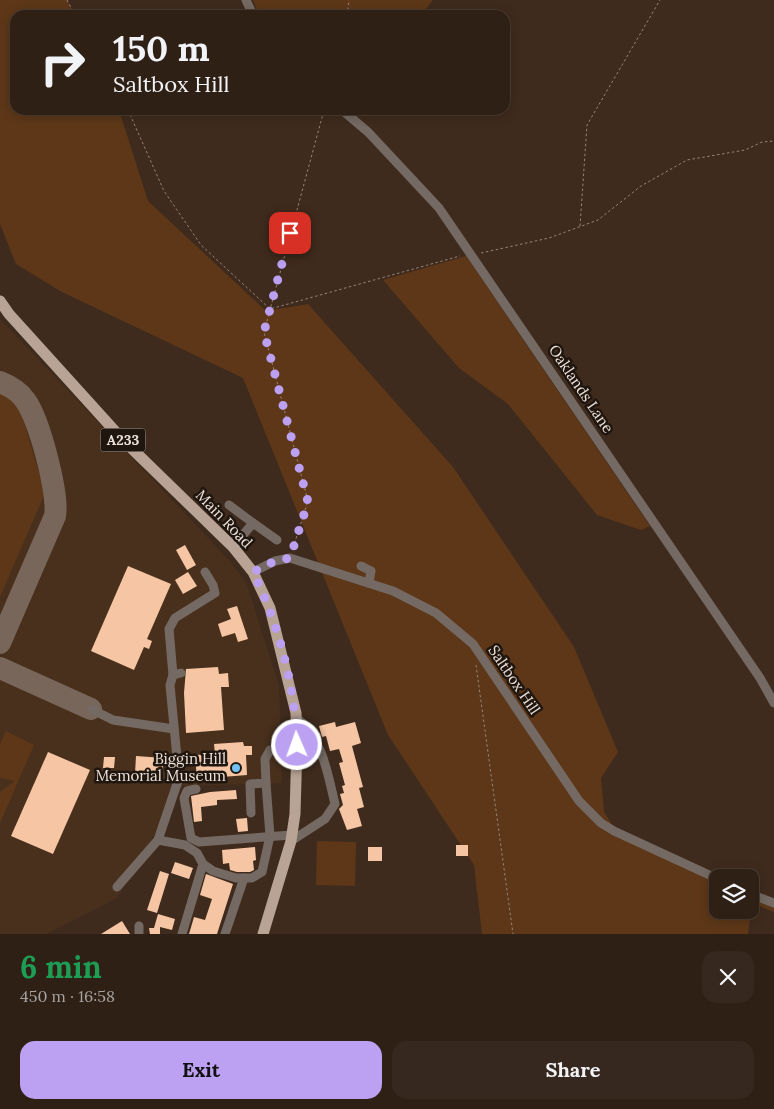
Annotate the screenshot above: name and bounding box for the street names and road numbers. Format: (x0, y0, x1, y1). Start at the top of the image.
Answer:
street label: Oaklands Lane (545, 341, 618, 437)
road number: A233 (100, 428, 146, 452)
street label: Main Road (192, 486, 257, 552)
street label: Saltbox Hill (484, 641, 545, 718)

